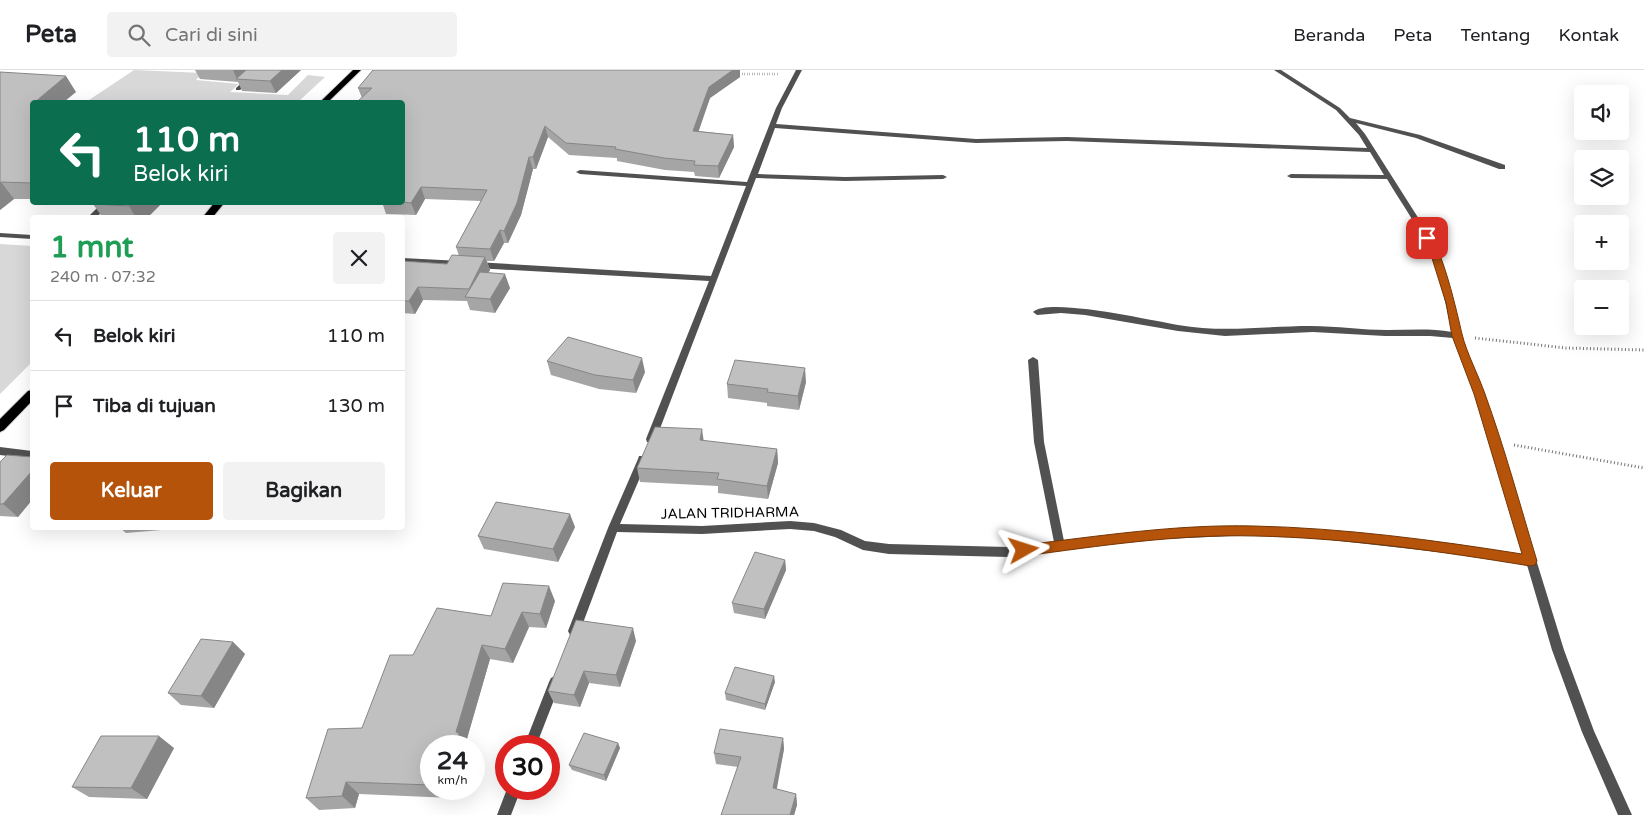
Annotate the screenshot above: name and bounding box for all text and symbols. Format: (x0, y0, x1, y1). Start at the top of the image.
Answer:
search box (107, 12, 457, 57)
text: Peta (25, 20, 77, 49)
icon: search (125, 21, 153, 49)
text: Cari di sini (165, 24, 258, 46)
text: Beranda (1293, 24, 1365, 46)
text: Peta (1393, 24, 1432, 46)
text: Tentang (1460, 24, 1530, 46)
text: Kontak (1558, 24, 1619, 46)
map controls (1574, 85, 1629, 335)
button: sound (1574, 85, 1629, 140)
text: 110 m (133, 119, 240, 161)
icon: left (50, 120, 115, 185)
button: layers (1574, 150, 1629, 205)
text: Belok kiri (133, 161, 229, 187)
button: + (1574, 215, 1629, 270)
pin (1406, 217, 1448, 259)
icon: arrive (1413, 224, 1441, 252)
text: 1 mnt (50, 229, 134, 266)
button: close (333, 232, 385, 284)
text: 240 m · 07:32 (50, 267, 156, 287)
button: − (1574, 280, 1629, 335)
icon: left (50, 322, 78, 350)
text: Belok kiri (93, 325, 176, 347)
text: 110 m (327, 325, 385, 347)
icon: arrive (50, 392, 78, 420)
text: Tiba di tujuan (93, 395, 216, 417)
text: 130 m (327, 395, 385, 417)
button: Keluar (50, 462, 213, 520)
button: Bagikan (223, 462, 385, 520)
street label: JALAN TRIDHARMA (661, 503, 799, 523)
position arrow (997, 523, 1049, 575)
speed limit sign: 30 (495, 735, 560, 800)
text: 24 (437, 746, 468, 776)
text: km/h (437, 773, 468, 787)

